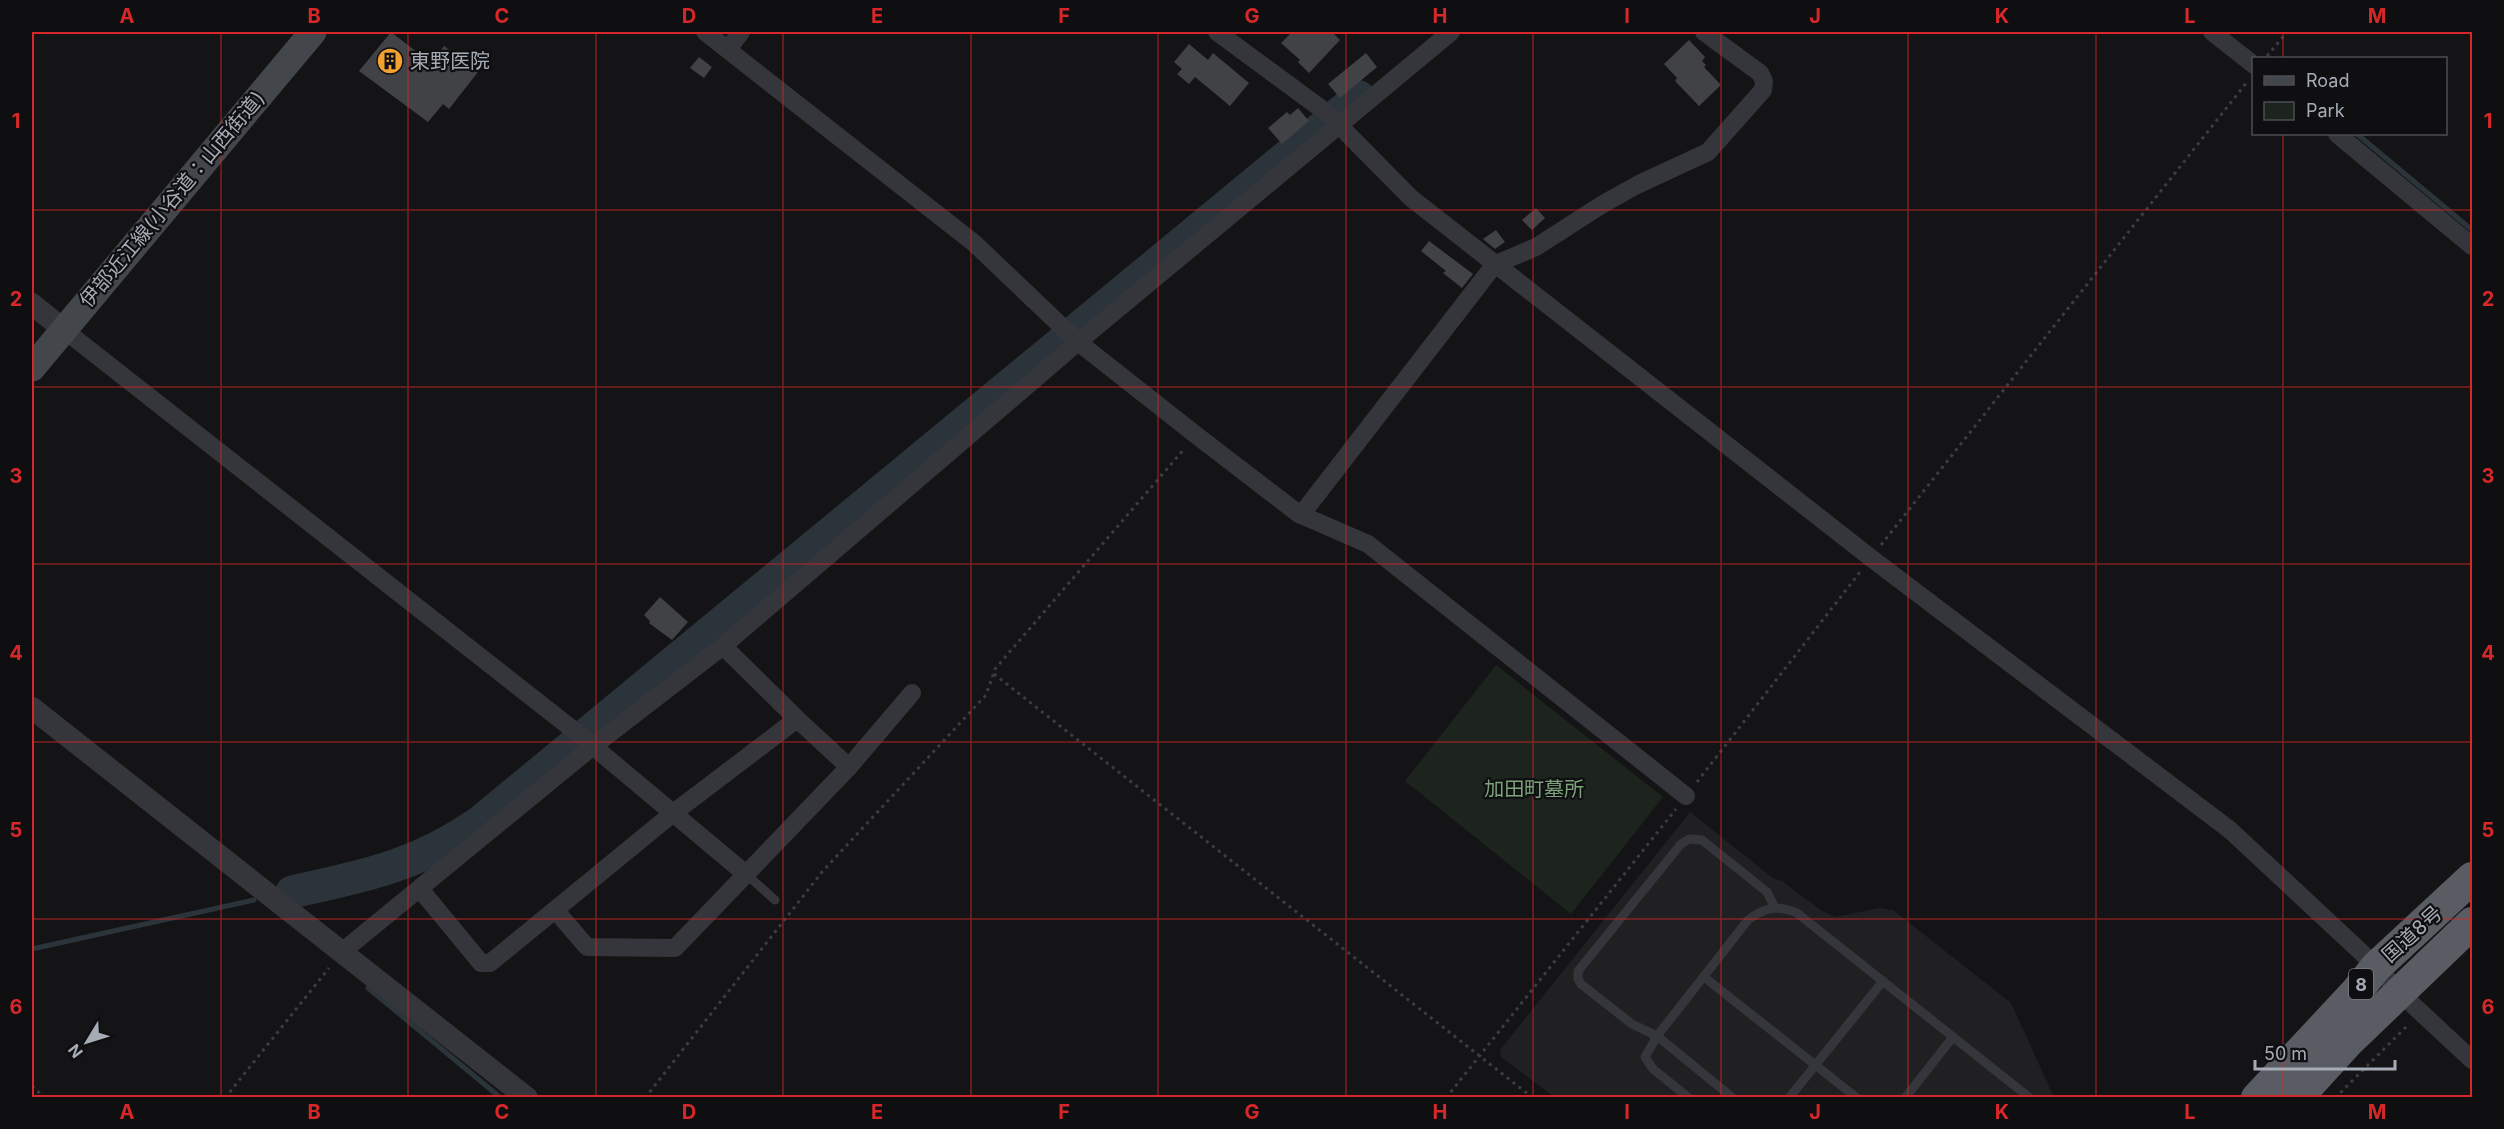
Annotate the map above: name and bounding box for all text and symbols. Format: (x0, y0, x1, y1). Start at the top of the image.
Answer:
text: A (120, 4, 135, 28)
text: B (307, 4, 321, 28)
text: C (495, 4, 509, 28)
text: D (682, 4, 696, 28)
text: E (871, 4, 883, 28)
text: F (1058, 4, 1070, 28)
text: G (1244, 4, 1260, 28)
text: H (1433, 4, 1447, 28)
text: I (1624, 4, 1630, 28)
text: J (1809, 4, 1821, 28)
text: K (1995, 4, 2009, 28)
text: L (2184, 4, 2196, 28)
text: M (2368, 4, 2386, 28)
building icon: 東野医院 (375, 46, 405, 76)
place label: 東野医院 (410, 49, 490, 73)
legend (2252, 57, 2447, 135)
text: Road (2306, 70, 2349, 91)
street label: 伊部近江線(小谷道：山西街道) (75, 86, 269, 312)
text: Park (2306, 100, 2345, 121)
text: 1 (12, 109, 20, 133)
text: 1 (2484, 109, 2492, 133)
text: 2 (10, 287, 22, 311)
text: 2 (2482, 287, 2494, 311)
text: 3 (10, 464, 22, 488)
text: 3 (2482, 464, 2494, 488)
text: 4 (9, 641, 23, 665)
text: 4 (2481, 641, 2495, 665)
park label: 加田町墓所 (1484, 777, 1584, 801)
text: 5 (10, 818, 22, 842)
text: 5 (2482, 818, 2494, 842)
street label: 国道8号 (2377, 901, 2447, 967)
road number: 8 (2349, 969, 2373, 999)
text: 6 (10, 995, 23, 1019)
text: 6 (2482, 995, 2495, 1019)
north arrow (57, 1012, 117, 1072)
scale bar (2255, 1033, 2394, 1071)
text: N (64, 1040, 87, 1062)
text: 50 m (2264, 1043, 2307, 1064)
text: A (120, 1100, 135, 1124)
text: B (307, 1100, 321, 1124)
text: C (495, 1100, 509, 1124)
text: D (682, 1100, 696, 1124)
text: E (871, 1100, 883, 1124)
text: F (1058, 1100, 1070, 1124)
text: G (1244, 1100, 1260, 1124)
text: H (1433, 1100, 1447, 1124)
text: I (1624, 1100, 1630, 1124)
text: J (1809, 1100, 1821, 1124)
text: K (1995, 1100, 2009, 1124)
text: L (2184, 1100, 2196, 1124)
text: M (2368, 1100, 2386, 1124)

